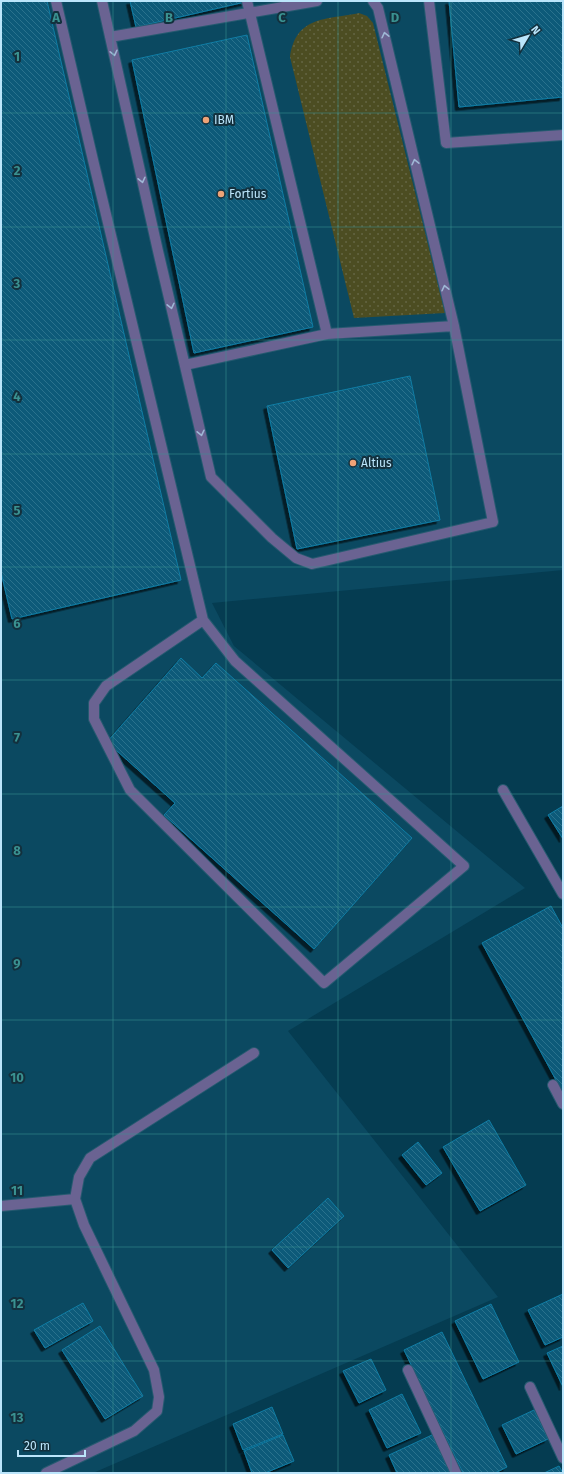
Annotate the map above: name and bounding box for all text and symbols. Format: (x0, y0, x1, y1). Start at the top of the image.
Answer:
text: A (51, 10, 60, 25)
text: B (165, 10, 173, 25)
text: C (278, 10, 286, 25)
text: D (391, 10, 400, 25)
north arrow (508, 16, 548, 56)
text: N (528, 23, 543, 37)
one-way arrow (381, 32, 389, 38)
text: 1 (14, 49, 20, 64)
one-way arrow (109, 50, 117, 56)
place label: IBM (214, 113, 234, 127)
marker: IBM (201, 115, 211, 125)
one-way arrow (411, 158, 420, 165)
text: 2 (14, 163, 21, 178)
one-way arrow (138, 176, 146, 183)
place label: Fortius (229, 187, 267, 201)
marker: Fortius (216, 189, 226, 199)
text: 3 (13, 276, 21, 291)
one-way arrow (442, 285, 450, 291)
one-way arrow (167, 303, 175, 309)
text: 4 (13, 389, 21, 404)
one-way arrow (196, 429, 205, 436)
place label: Altius (361, 456, 392, 470)
marker: Altius (348, 458, 358, 468)
text: 5 (14, 503, 21, 518)
text: 6 (13, 616, 21, 631)
text: 7 (14, 730, 20, 745)
text: 8 (13, 843, 21, 858)
text: 9 (13, 956, 21, 971)
text: 10 (10, 1070, 24, 1085)
text: 11 (11, 1183, 23, 1198)
text: 12 (11, 1296, 24, 1311)
text: 13 (11, 1410, 24, 1425)
scale bar (18, 1432, 85, 1458)
text: 20 m (24, 1439, 50, 1453)

